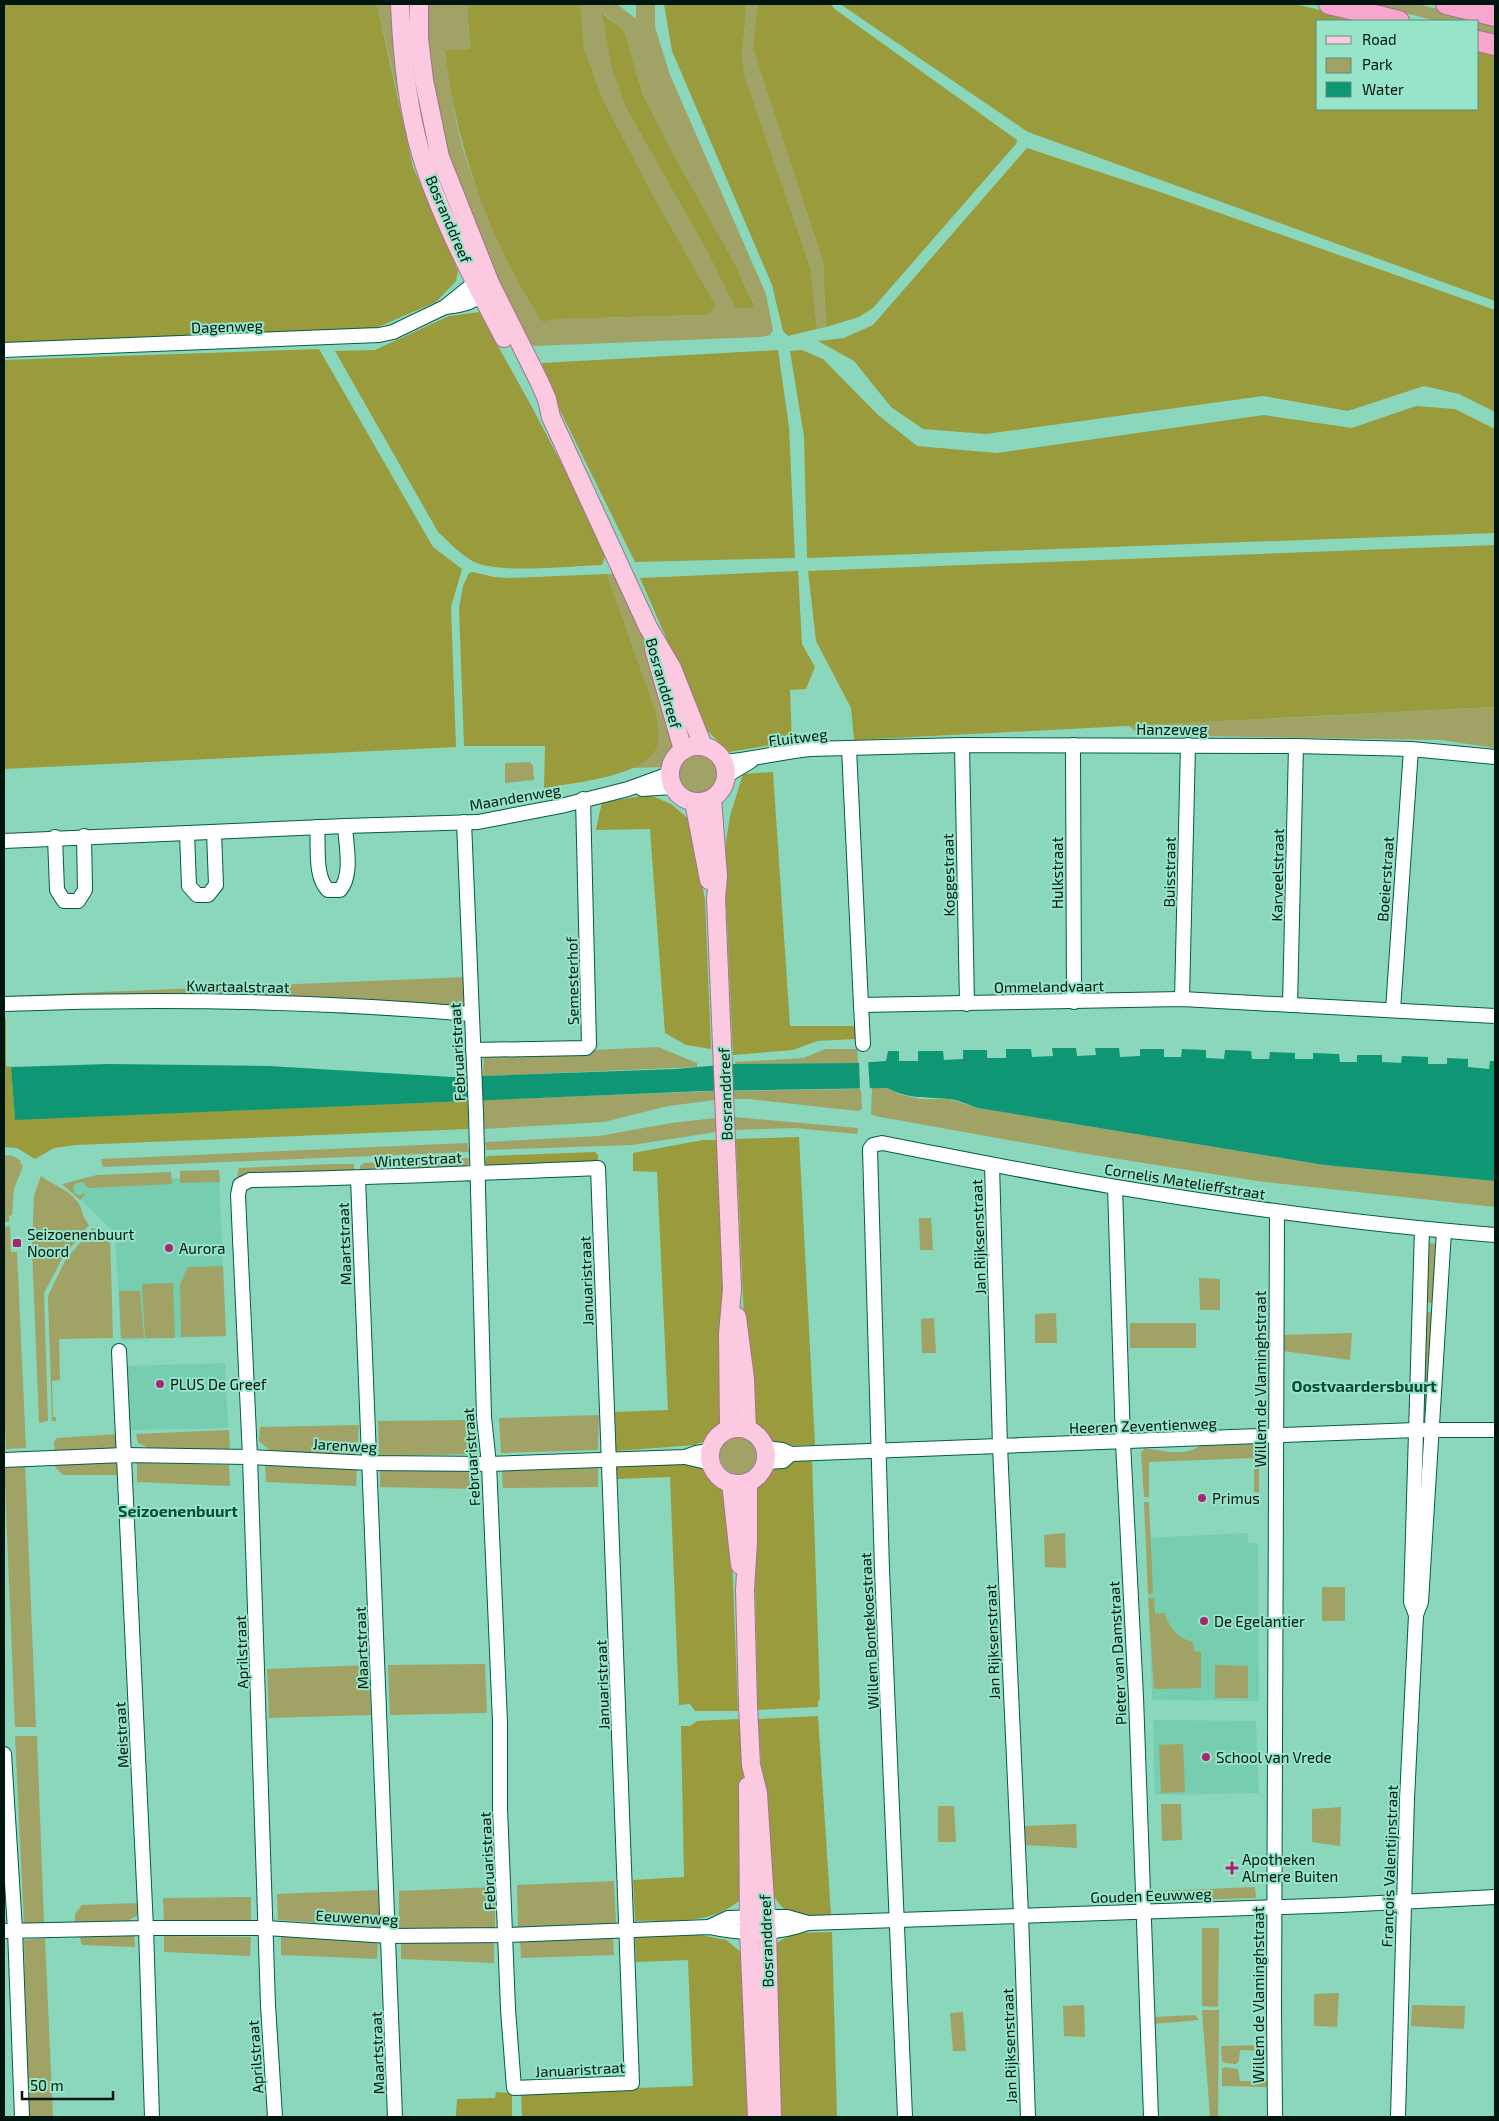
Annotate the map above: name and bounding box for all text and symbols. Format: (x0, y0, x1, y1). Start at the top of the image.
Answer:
legend (1316, 20, 1479, 110)
text: Road (1362, 30, 1397, 48)
text: Park (1362, 55, 1393, 73)
text: Water (1362, 80, 1404, 98)
street label: Bosranddreef (423, 173, 476, 266)
street label: Dagenweg (191, 316, 264, 336)
street label: Bosranddreef (642, 636, 686, 731)
street label: Hanzeweg (1136, 720, 1208, 738)
street label: Fluitweg (767, 724, 829, 750)
street label: Maandenweg (468, 780, 563, 814)
street label: Karveelstraat (1267, 828, 1287, 922)
street label: Koggestraat (938, 833, 958, 917)
street label: Buisstraat (1159, 836, 1179, 908)
street label: Boeierstraat (1373, 836, 1397, 922)
street label: Hulkstraat (1048, 837, 1066, 909)
street label: Semesterhof (562, 937, 582, 1025)
street label: Kwartaalstraat (186, 976, 290, 996)
street label: Ommelandvaart (994, 976, 1105, 996)
street label: Februaristraat (445, 1002, 469, 1102)
street label: Bosranddreef (714, 1047, 736, 1141)
street label: Winterstraat (374, 1148, 463, 1170)
street label: Cornelis Matelieffstraat (1103, 1159, 1267, 1203)
street label: Jan Rijksenstraat (967, 1179, 990, 1295)
street label: Maartstraat (334, 1202, 354, 1286)
place label: Seizoenenbuurt Noord (27, 1225, 135, 1260)
street label: Januaristraat (575, 1235, 597, 1326)
marker: Seizoenenbuurt Noord (11, 1237, 23, 1249)
place label: Aurora (179, 1239, 225, 1257)
marker: Aurora (163, 1242, 175, 1254)
street label: Willem de Vlaminghstraat (1251, 1290, 1269, 1468)
place label: PLUS De Greef (170, 1375, 267, 1393)
district label: Oostvaardersbuurt (1291, 1376, 1437, 1395)
marker: PLUS De Greef (154, 1378, 166, 1390)
street label: Februaristraat (459, 1407, 483, 1507)
street label: Heeren Zeventienweg (1069, 1413, 1218, 1437)
street label: Jarenweg (312, 1434, 378, 1456)
place label: Primus (1212, 1489, 1260, 1507)
marker: Primus (1196, 1492, 1208, 1504)
district label: Seizoenenbuurt (118, 1501, 238, 1520)
street label: Willem Bontekoestraat (856, 1552, 882, 1710)
street label: Pieter van Damstraat (1104, 1580, 1130, 1725)
street label: Jan Rijksenstraat (981, 1584, 1004, 1700)
street label: Maartstraat (351, 1606, 371, 1690)
place label: De Egelantier (1214, 1612, 1305, 1630)
street label: Aprilstraat (231, 1615, 251, 1689)
marker: De Egelantier (1198, 1615, 1210, 1627)
street label: Januaristraat (591, 1639, 613, 1730)
street label: Meistraat (110, 1701, 132, 1769)
place label: School van Vrede (1216, 1748, 1332, 1766)
marker: School van Vrede (1200, 1751, 1212, 1763)
street label: François Valentijnstraat (1377, 1784, 1402, 1948)
street label: Februaristraat (475, 1811, 499, 1911)
place label: Apotheken Almere Buiten (1242, 1850, 1338, 1885)
marker: Apotheken Almere Buiten (1226, 1862, 1238, 1874)
street label: Gouden Eeuwweg (1090, 1884, 1213, 1906)
street label: Bosranddreef (755, 1894, 777, 1988)
street label: Eeuwenweg (315, 1906, 399, 1928)
street label: Willem de Vlaminghstraat (1249, 1906, 1267, 2084)
street label: Jan Rijksenstraat (998, 1988, 1021, 2104)
street label: Maartstraat (367, 2011, 387, 2095)
street label: Aprilstraat (243, 2019, 267, 2094)
street label: Januaristraat (535, 2058, 626, 2080)
scale bar (22, 2068, 114, 2100)
text: 50 m (30, 2076, 64, 2094)

